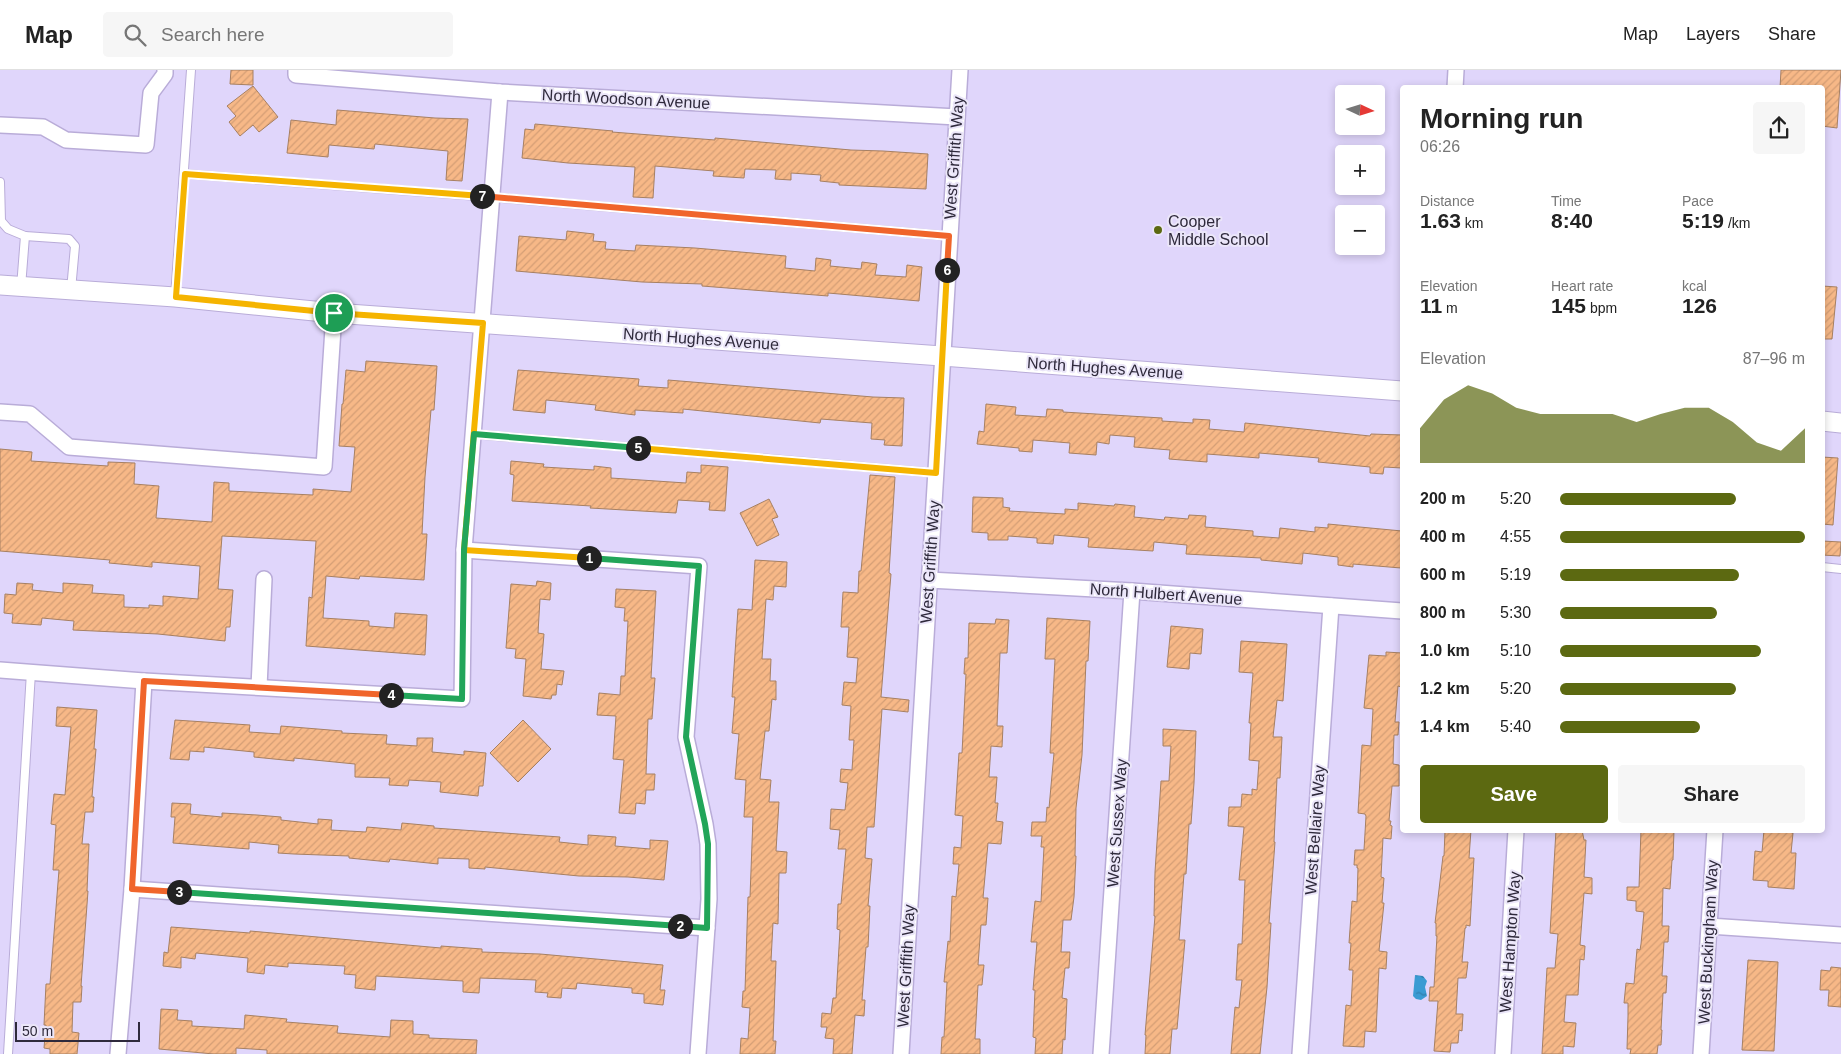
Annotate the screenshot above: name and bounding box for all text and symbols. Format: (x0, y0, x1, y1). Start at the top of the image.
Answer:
search box (103, 12, 453, 57)
text: Map (25, 21, 73, 48)
icon: search (121, 21, 149, 49)
text: Search here (161, 24, 265, 45)
text: Map (1623, 24, 1658, 44)
text: Layers (1686, 24, 1740, 44)
text: Share (1768, 24, 1816, 44)
north arrow (1335, 85, 1385, 135)
map controls (1335, 85, 1385, 255)
street label: North Woodson Avenue (541, 86, 711, 112)
street label: West Griffith Way (941, 96, 967, 220)
button: share (1753, 102, 1805, 154)
text: Morning run (1420, 103, 1583, 134)
text: 06:26 (1420, 138, 1460, 155)
button: + (1335, 145, 1385, 195)
pin: 7 (470, 184, 494, 208)
text: 7 (479, 188, 486, 204)
text: Distance (1420, 193, 1474, 209)
text: Time (1551, 193, 1582, 209)
text: Pace (1682, 193, 1714, 209)
button: − (1335, 205, 1385, 255)
text: 1.63 (1420, 209, 1461, 232)
text: 8:40 (1551, 209, 1593, 232)
text: 5:19 (1682, 209, 1724, 232)
place label: Cooper Middle School (1168, 213, 1269, 248)
text: km (1461, 215, 1483, 231)
text: /km (1724, 215, 1750, 231)
marker: Cooper Middle School (1152, 224, 1164, 236)
pin: 6 (934, 258, 960, 282)
text: 6 (944, 262, 951, 278)
text: Elevation (1420, 278, 1478, 294)
text: Heart rate (1551, 278, 1613, 294)
text: kcal (1682, 278, 1707, 294)
pin (313, 292, 355, 334)
text: 11 (1420, 294, 1442, 317)
text: 145 (1551, 294, 1586, 317)
text: 126 (1682, 294, 1717, 317)
icon: arrive (320, 299, 348, 327)
text: m (1442, 300, 1458, 316)
text: bpm (1586, 300, 1617, 316)
street label: North Hughes Avenue (622, 325, 780, 353)
text: Elevation (1420, 350, 1486, 367)
text: 87–96 m (1743, 350, 1805, 367)
street label: North Hughes Avenue (1026, 354, 1184, 382)
pin: 5 (626, 436, 650, 460)
text: 5 (635, 440, 642, 456)
text: 200 m (1420, 490, 1465, 507)
text: 5:20 (1500, 490, 1531, 507)
street label: West Griffith Way (917, 500, 943, 624)
text: 400 m (1420, 528, 1465, 545)
text: 4:55 (1500, 528, 1531, 545)
pin: 1 (576, 546, 602, 570)
text: 1 (586, 550, 593, 566)
text: 600 m (1420, 566, 1465, 583)
text: 5:19 (1500, 566, 1531, 583)
street label: North Hulbert Avenue (1089, 580, 1243, 608)
text: 800 m (1420, 604, 1465, 621)
text: 5:30 (1500, 604, 1531, 621)
text: 1.0 km (1420, 642, 1470, 659)
text: 5:10 (1500, 642, 1531, 659)
text: 1.2 km (1420, 680, 1470, 697)
text: 5:20 (1500, 680, 1531, 697)
pin: 4 (378, 682, 404, 708)
text: 4 (388, 687, 395, 703)
text: 1.4 km (1420, 718, 1470, 735)
text: 5:40 (1500, 718, 1531, 735)
street label: West Sussex Way (1104, 758, 1130, 888)
street label: West Bellaire Way (1302, 765, 1328, 895)
button: Save (1420, 765, 1608, 823)
button: Share (1618, 765, 1805, 823)
street label: West Buckingham Way (1695, 859, 1721, 1025)
street label: West Hampton Way (1497, 871, 1523, 1013)
pin: 3 (166, 880, 192, 904)
text: 3 (176, 884, 183, 900)
street label: West Griffith Way (894, 904, 918, 1028)
pin: 2 (668, 914, 692, 938)
text: 2 (677, 918, 684, 934)
scale bar (15, 1019, 140, 1042)
text: 50 m (22, 1023, 53, 1039)

